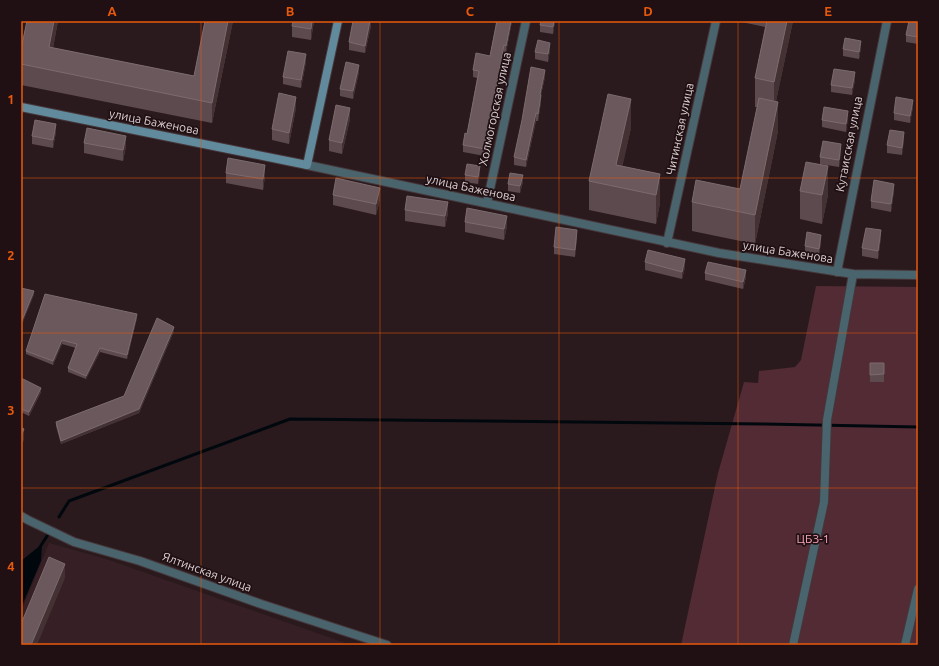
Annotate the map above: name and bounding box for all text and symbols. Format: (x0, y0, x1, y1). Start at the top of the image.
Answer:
text: A (107, 4, 117, 18)
text: B (286, 4, 295, 18)
text: C (466, 4, 475, 18)
text: D (643, 4, 653, 18)
text: E (824, 4, 832, 18)
street label: Холмогорская улица (476, 51, 513, 167)
street label: Читинская улица (663, 82, 696, 176)
text: 1 (7, 92, 15, 106)
street label: Кутаисская улица (833, 95, 864, 193)
street label: улица Баженова (108, 106, 200, 137)
street label: улица Баженова (425, 172, 517, 203)
street label: улица Баженова (742, 238, 834, 265)
text: 2 (7, 248, 15, 262)
text: 3 (7, 403, 15, 417)
park label: ЦБЗ-1 (797, 532, 829, 545)
street label: Ялтинская улица (161, 549, 254, 594)
text: 4 (7, 559, 15, 573)

